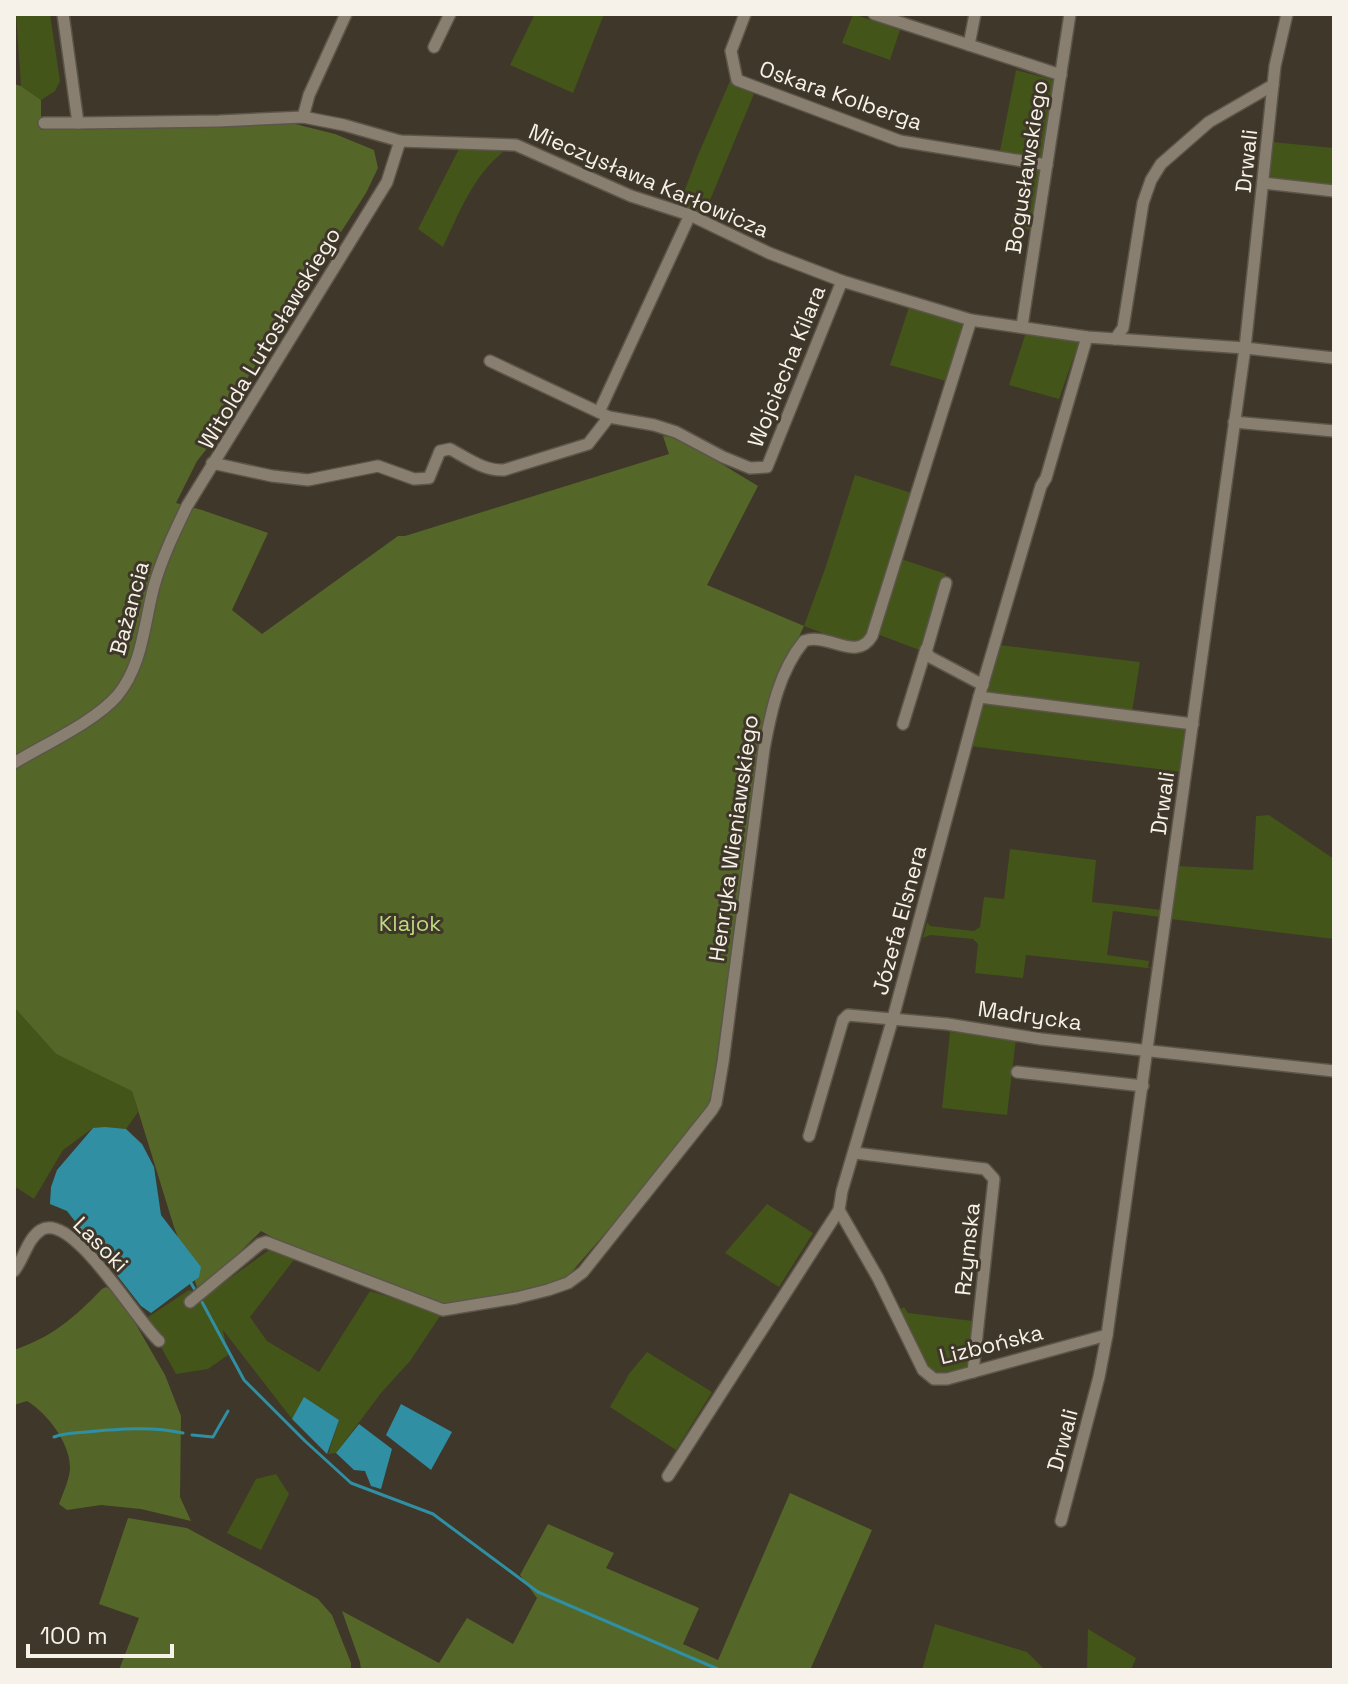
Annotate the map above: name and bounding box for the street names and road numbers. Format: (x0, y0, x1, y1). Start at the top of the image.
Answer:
street label: Oskara Kolberga (756, 54, 927, 136)
street label: Bogusławskiego (998, 78, 1054, 256)
street label: Mieczysława Karłowicza (525, 117, 774, 243)
street label: Drwali (1229, 128, 1263, 194)
street label: Witolda Lutosławskiego (192, 222, 346, 454)
street label: Wojciecha Kilara (741, 281, 831, 451)
street label: Bażancia (103, 558, 155, 658)
street label: Henryka Wieniawskiego (702, 713, 764, 963)
street label: Drwali (1144, 769, 1180, 837)
street label: Józefa Elsnera (866, 842, 932, 998)
street label: Madrycka (976, 994, 1084, 1036)
street label: Rzymska (948, 1201, 986, 1297)
street label: Lasoki (67, 1210, 135, 1278)
street label: Lizbońska (936, 1318, 1046, 1370)
street label: Drwali (1040, 1406, 1084, 1474)

